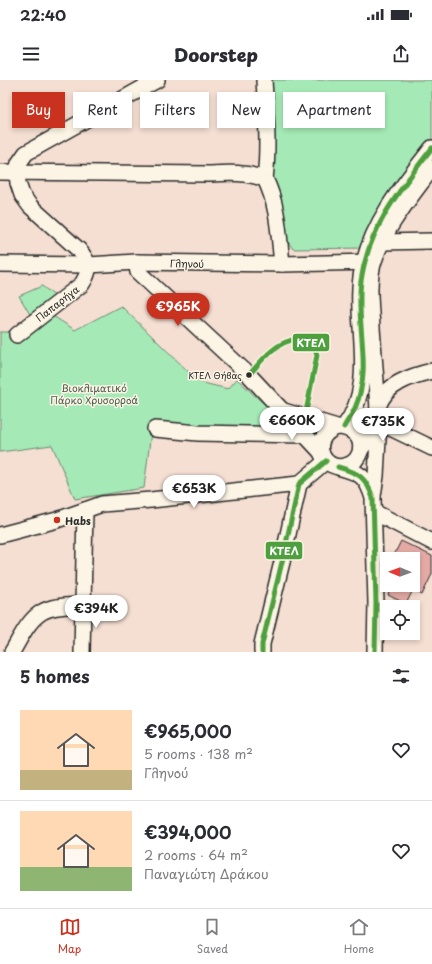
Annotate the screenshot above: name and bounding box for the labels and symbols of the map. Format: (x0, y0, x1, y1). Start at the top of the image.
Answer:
street label: Γληνού (170, 255, 205, 271)
street label: Παπαρήγα (32, 281, 82, 325)
pin: €965K (150, 293, 206, 327)
line badge: ΚΤΕΛ (292, 333, 330, 352)
text: ΚΤΕΛ (296, 334, 326, 351)
place label: ΚΤΕΛ Θήβας (188, 368, 242, 382)
marker: ΚΤΕΛ Θήβας (244, 370, 254, 380)
park label: Βιοκλιματικό Πάρκο Χρυσορροά (50, 380, 138, 408)
pin: €660K (264, 407, 320, 441)
pin: €735K (355, 408, 411, 442)
pin: €653K (166, 475, 222, 509)
place label: Habs (65, 513, 91, 528)
marker: Habs (52, 515, 62, 525)
line badge: ΚΤΕΛ (265, 541, 303, 560)
text: ΚΤΕΛ (269, 542, 299, 559)
north arrow (380, 552, 420, 592)
pin: €394K (68, 595, 124, 629)

